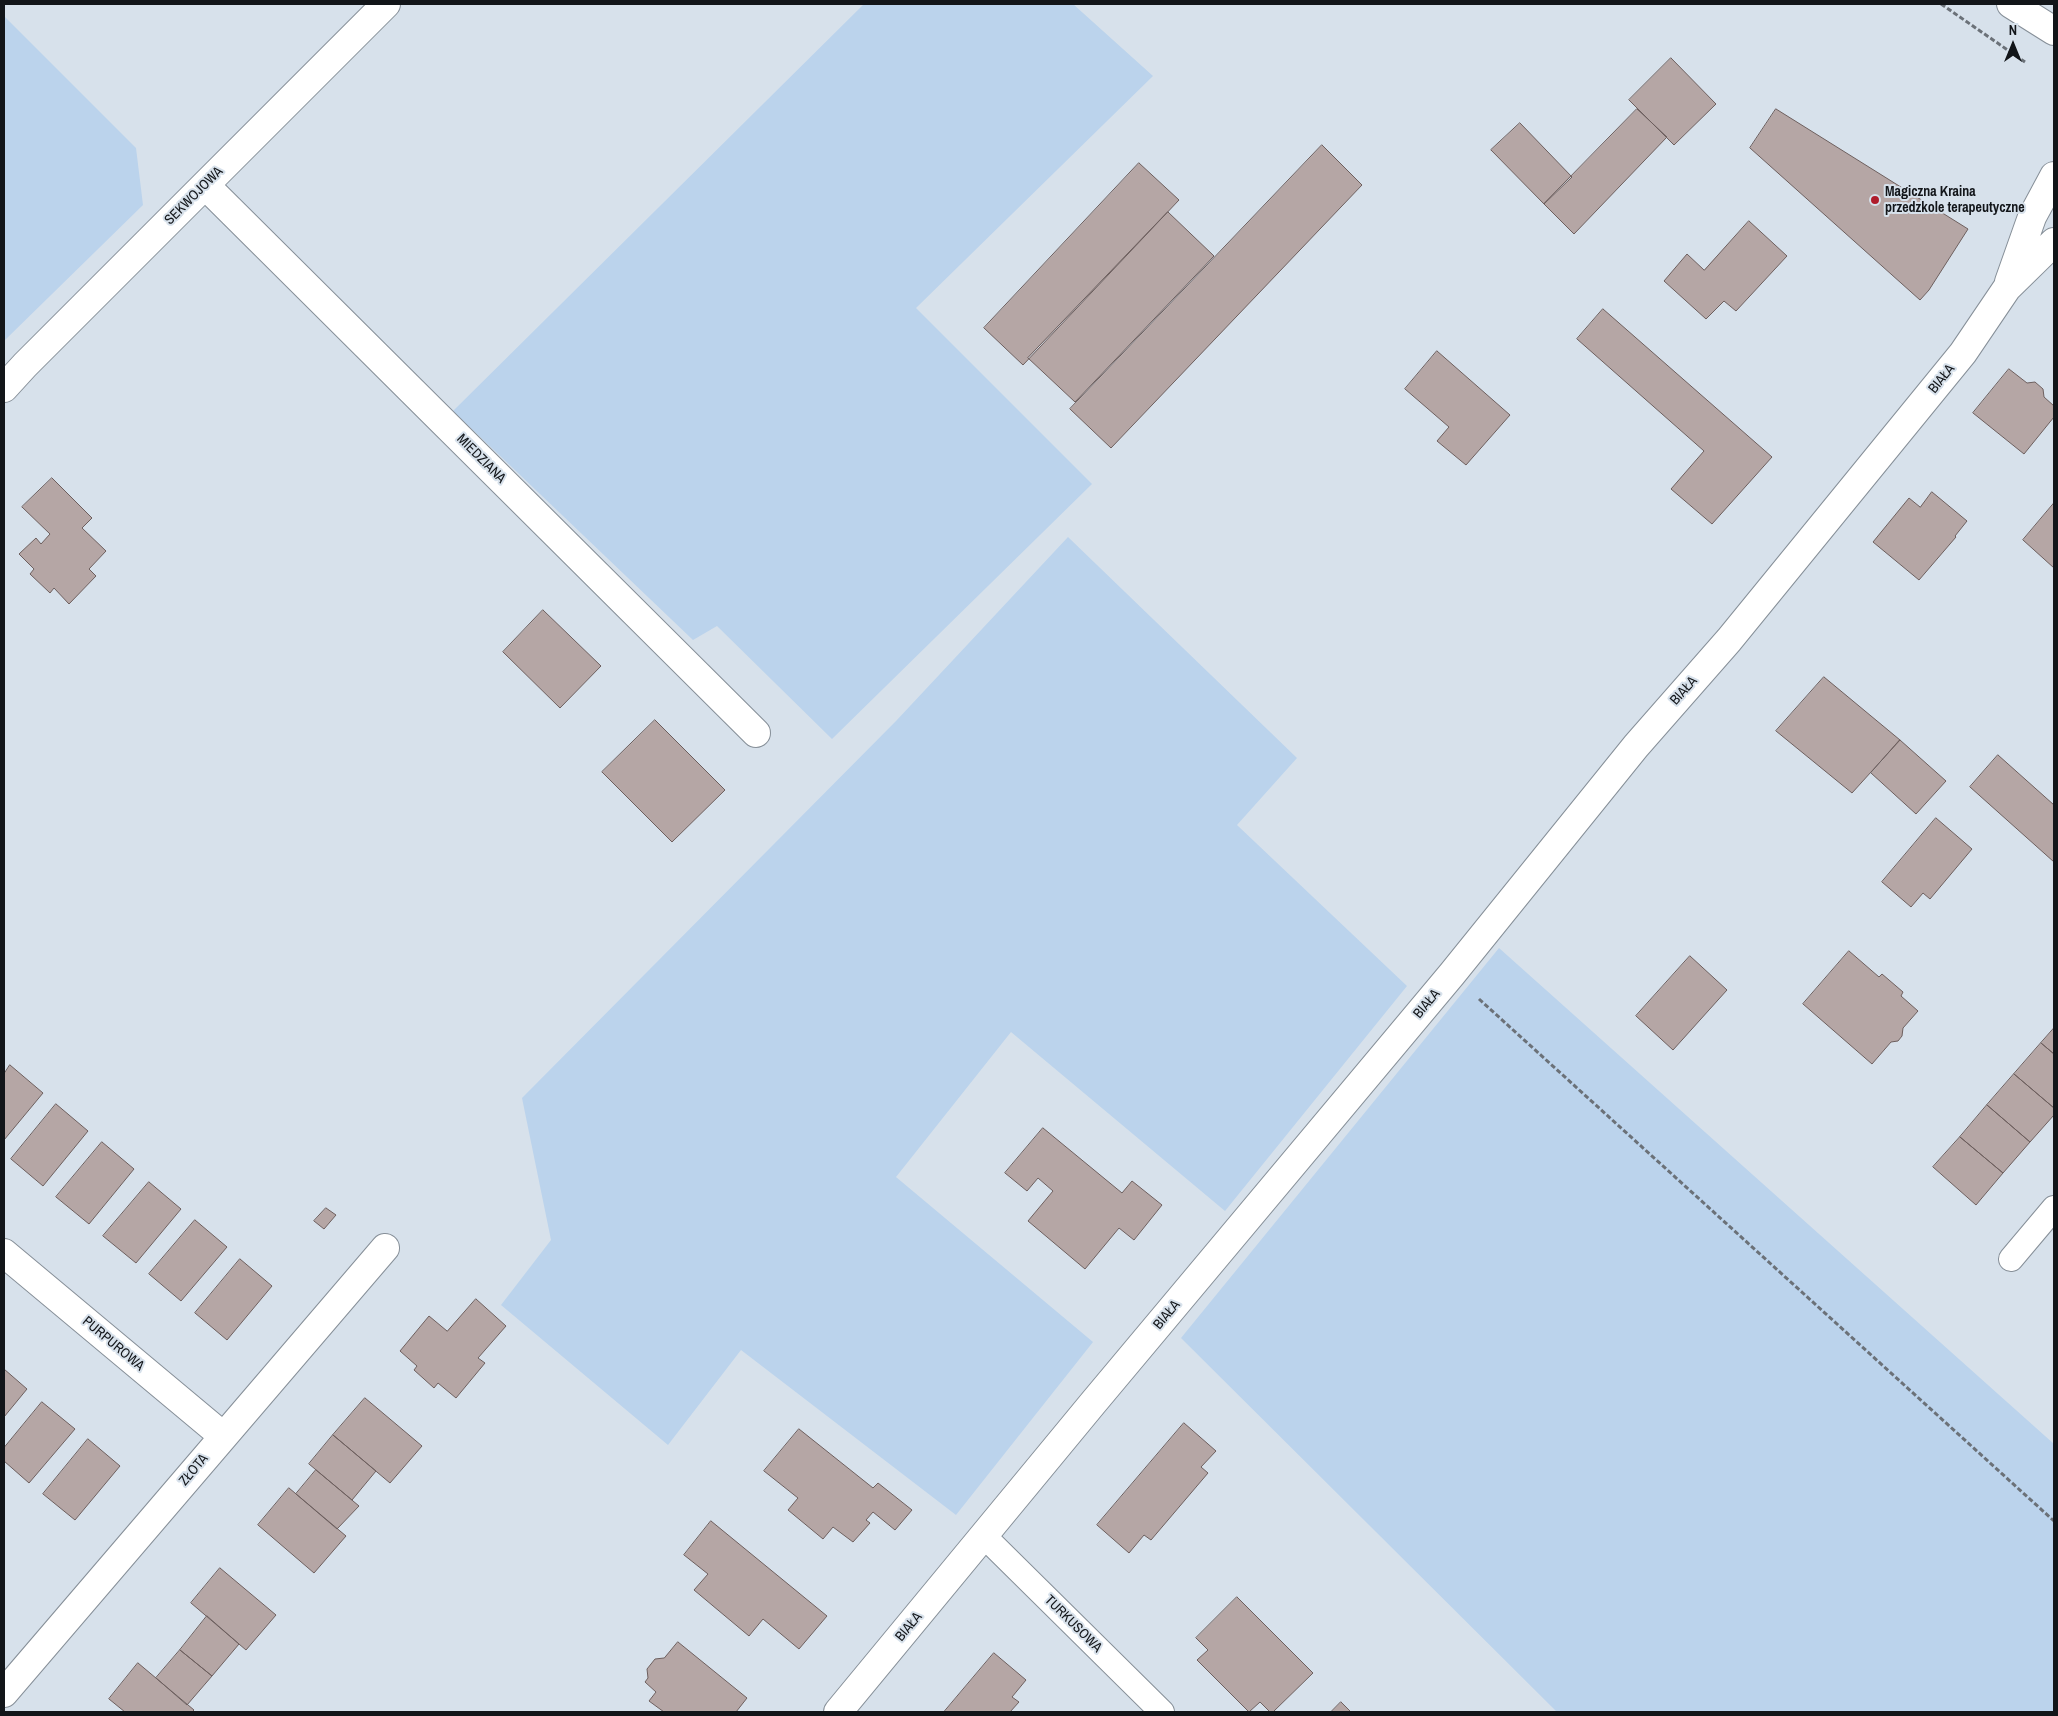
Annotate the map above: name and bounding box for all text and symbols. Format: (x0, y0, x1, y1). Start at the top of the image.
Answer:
north arrow (1988, 20, 2038, 70)
text: N (2009, 21, 2017, 39)
street label: SEKWOJOWA (161, 163, 227, 229)
place label: Magiczna Kraina przedzkole terapeutyczne (1885, 184, 2025, 216)
marker: Magiczna Kraina przedzkole terapeutyczne (1869, 194, 1881, 206)
street label: BIAŁA (1925, 361, 1959, 397)
street label: MIEDZIANA (453, 431, 509, 487)
street label: BIAŁA (1667, 673, 1701, 709)
street label: BIAŁA (1410, 986, 1444, 1022)
street label: BIAŁA (1150, 1297, 1184, 1333)
street label: PURPUROWA (79, 1313, 147, 1375)
street label: ZŁOTA (176, 1451, 212, 1489)
street label: TURKUSOWA (1041, 1592, 1105, 1656)
street label: BIAŁA (892, 1609, 926, 1645)

